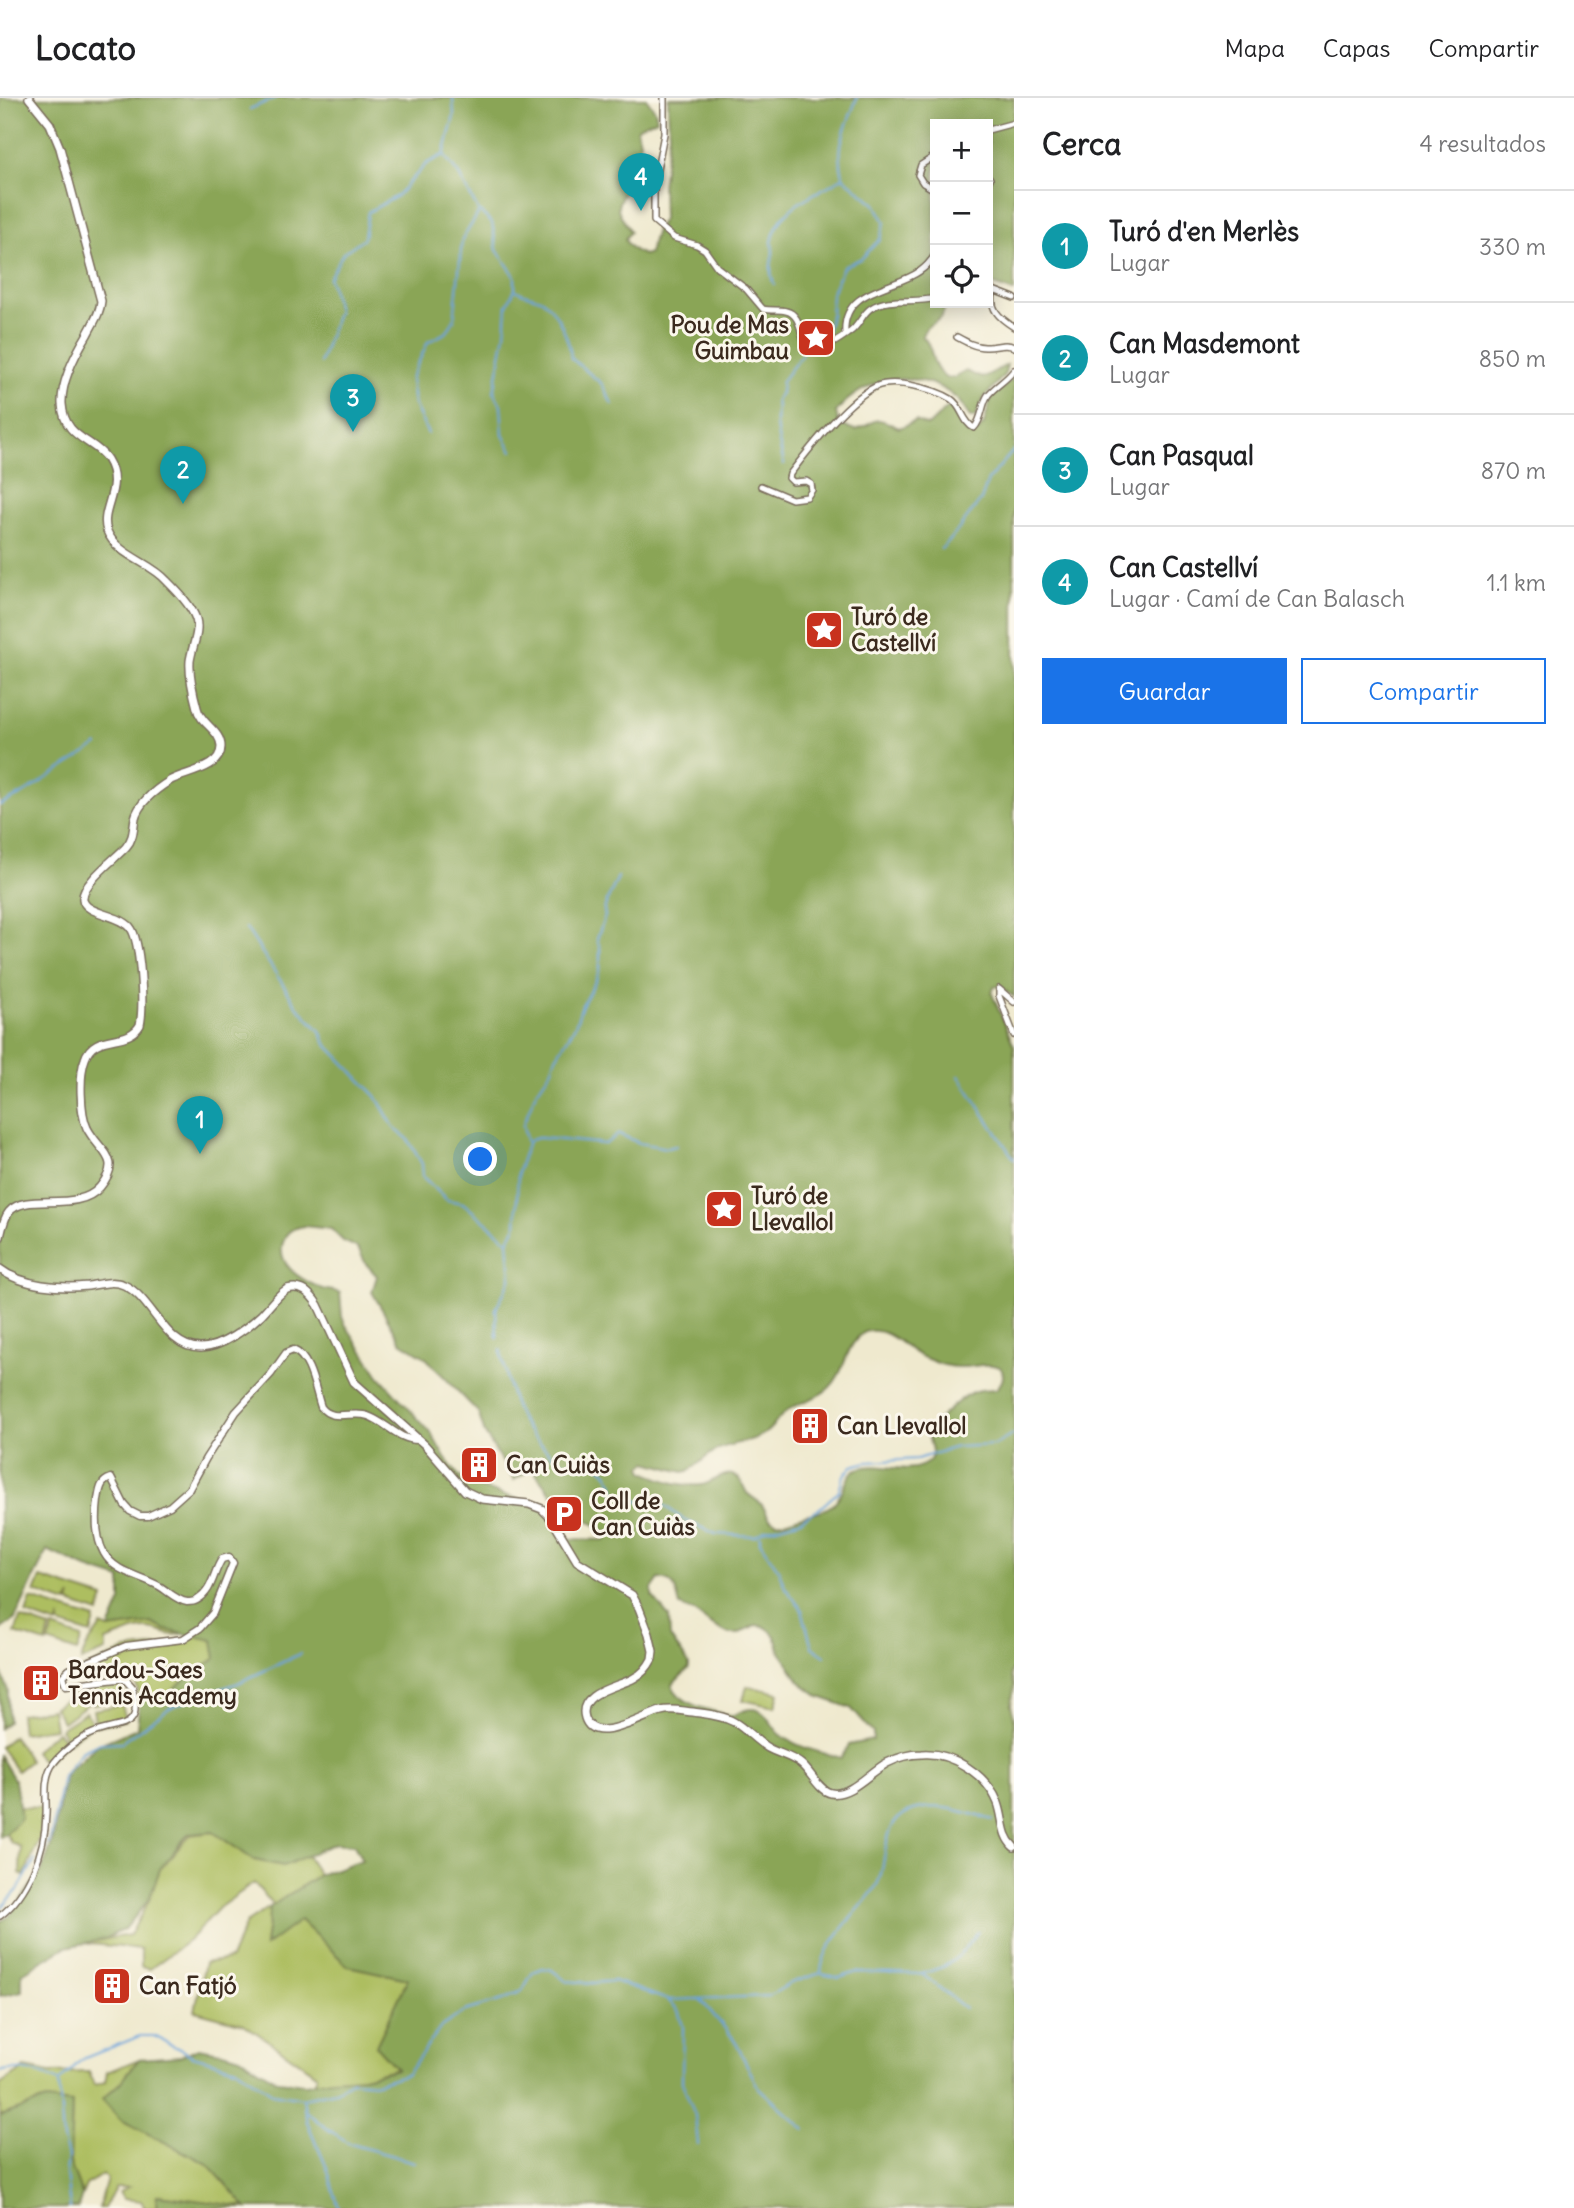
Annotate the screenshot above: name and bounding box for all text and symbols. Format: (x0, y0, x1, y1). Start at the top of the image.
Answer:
text: Locato (35, 27, 136, 69)
text: Mapa (1224, 33, 1285, 63)
text: Capas (1323, 33, 1390, 63)
text: Compartir (1428, 33, 1539, 63)
map controls (930, 119, 993, 308)
button: + (930, 119, 993, 182)
text: Cerca (1042, 125, 1121, 163)
text: 4 resultados (1419, 129, 1546, 158)
pin: 4 (618, 153, 664, 211)
button: − (930, 182, 993, 245)
text: Turó d'en Merlès (1109, 215, 1299, 248)
text: 1 (1060, 232, 1070, 261)
text: 330 m (1479, 232, 1546, 261)
button: locate (930, 245, 993, 308)
text: Lugar (1109, 248, 1170, 277)
place label: Pou de Mas Guimbau (670, 310, 789, 365)
place icon: Pou de Mas Guimbau (795, 317, 837, 359)
text: Can Masdemont (1109, 327, 1300, 360)
text: 2 (1059, 344, 1071, 373)
text: 850 m (1479, 344, 1546, 373)
text: Lugar (1109, 360, 1170, 389)
pin: 3 (330, 374, 376, 432)
text: Can Pasqual (1109, 439, 1254, 472)
pin: 2 (160, 446, 206, 504)
text: 3 (1058, 456, 1072, 485)
text: 870 m (1481, 456, 1546, 485)
text: Lugar (1109, 472, 1170, 501)
text: Can Castellví (1109, 551, 1258, 584)
text: 4 (1058, 568, 1072, 597)
text: 1.1 km (1487, 568, 1546, 597)
text: Lugar · Camí de Can Balasch (1109, 584, 1405, 613)
place label: Turó de Castellví (851, 602, 936, 657)
place icon: Turó de Castellví (803, 609, 845, 651)
button: Guardar (1042, 658, 1287, 724)
button: Compartir (1301, 658, 1546, 724)
pin: 1 (177, 1096, 223, 1154)
your location (463, 1142, 497, 1176)
place label: Turó de Llevallol (751, 1181, 834, 1236)
place icon: Turó de Llevallol (703, 1188, 745, 1230)
building icon: Can Llevallol (789, 1405, 831, 1447)
place label: Can Llevallol (837, 1411, 967, 1440)
building icon: Can Cuiàs (458, 1444, 500, 1486)
place label: Can Cuiàs (506, 1450, 610, 1479)
place label: Coll de Can Cuiàs (591, 1486, 695, 1541)
parking icon: Coll de Can Cuiàs (543, 1493, 585, 1535)
place label: Bardou-Saes Tennis Academy (68, 1655, 237, 1710)
building icon: Bardou-Saes Tennis Academy (20, 1662, 62, 1704)
building icon: Can Fatjó (91, 1965, 133, 2007)
place label: Can Fatjó (139, 1971, 237, 2000)

